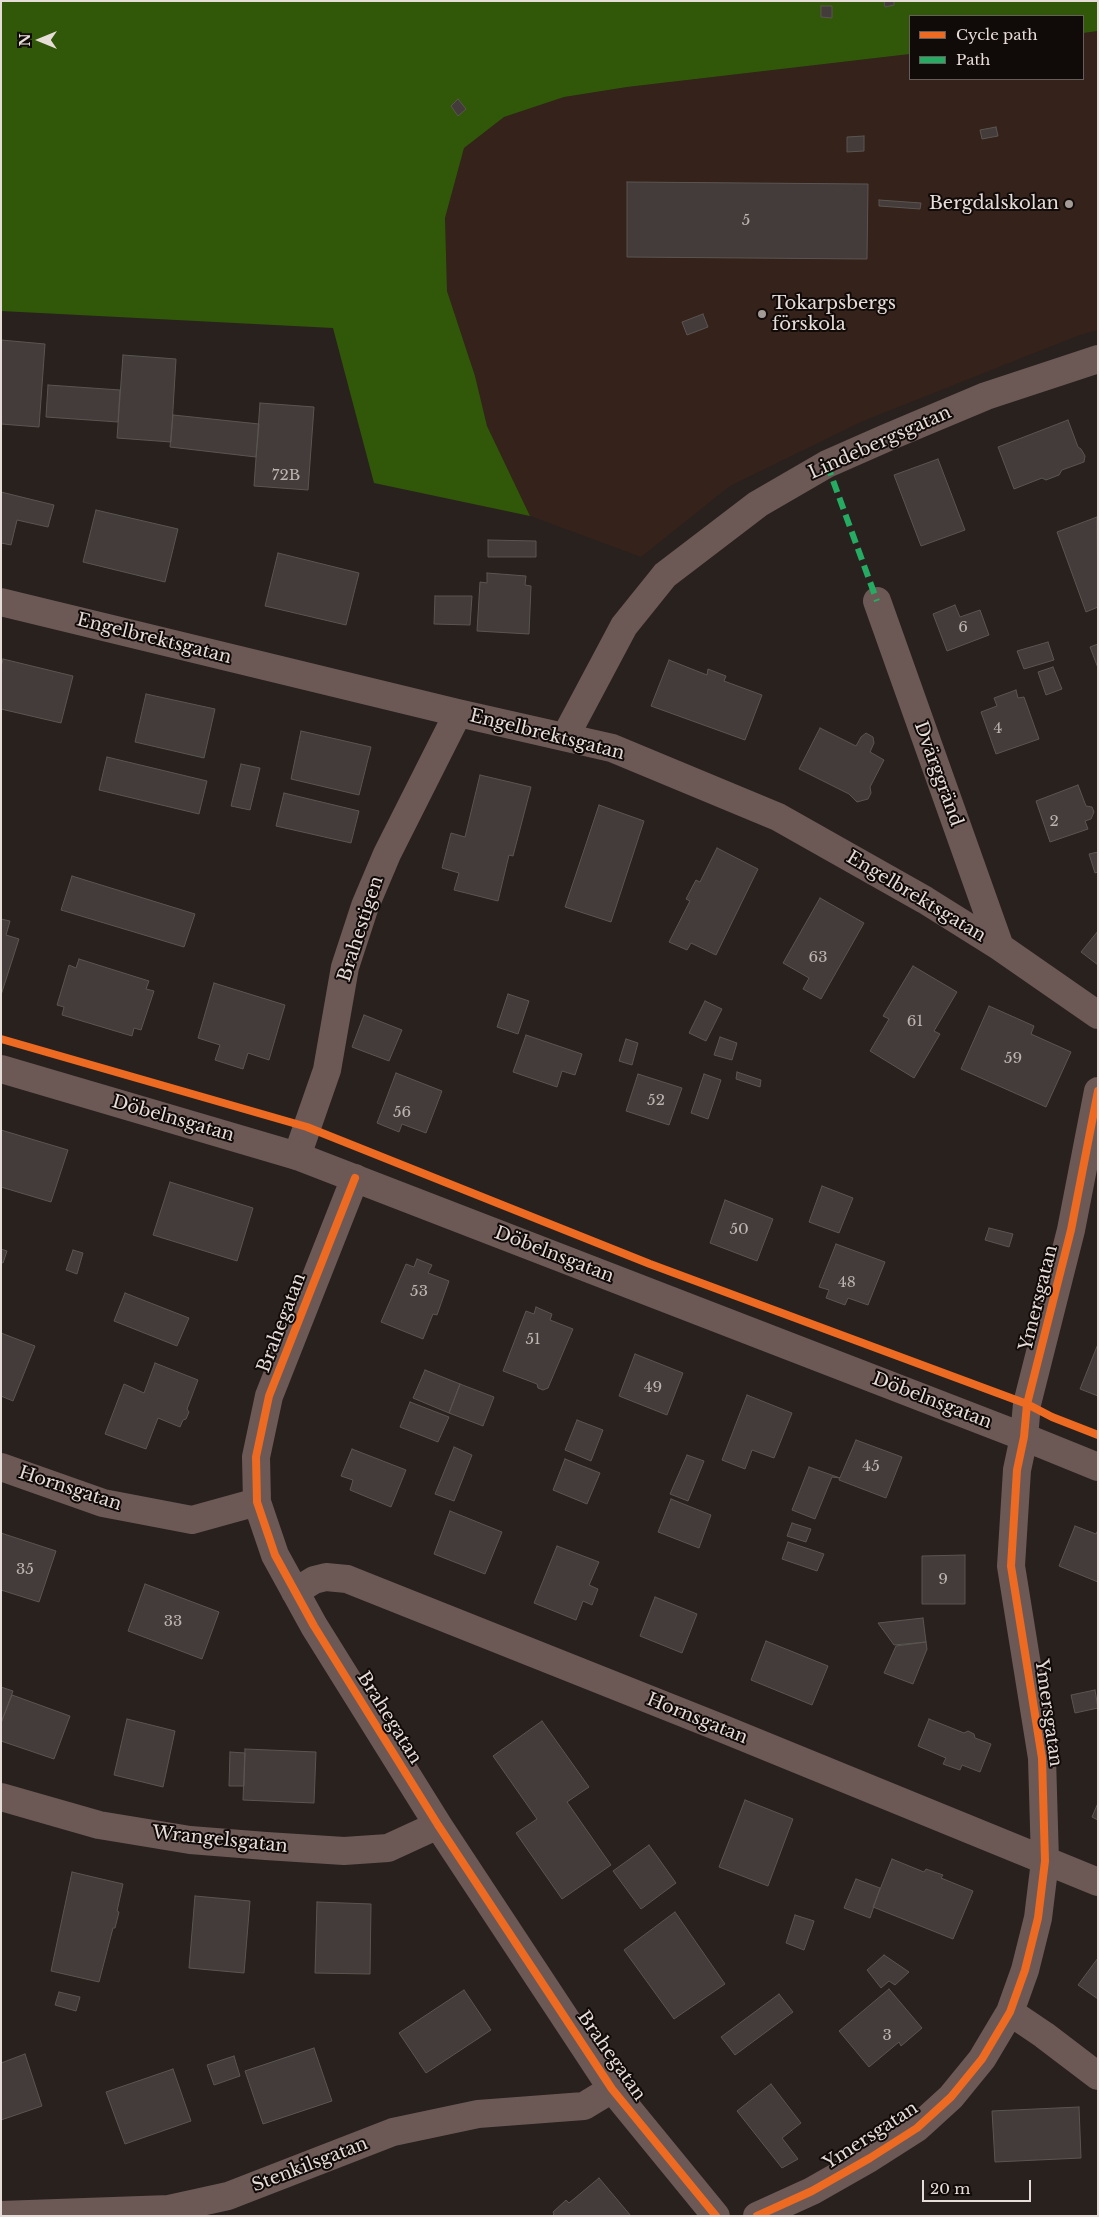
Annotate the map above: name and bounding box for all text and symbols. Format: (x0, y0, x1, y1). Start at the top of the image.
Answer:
north arrow (15, 15, 65, 65)
legend (909, 15, 1084, 80)
text: Cycle path (956, 25, 1038, 44)
text: N (16, 33, 34, 47)
text: Path (956, 50, 990, 69)
place label: Bergdalskolan (929, 193, 1059, 215)
marker: Bergdalskolan (1063, 198, 1075, 210)
house number: 5 (742, 212, 750, 230)
place label: Tokarpsbergs förskola (772, 293, 896, 336)
marker: Tokarpsbergs förskola (756, 308, 768, 320)
street label: Lindebergsgatan (805, 402, 955, 484)
house number: 72B (272, 467, 300, 485)
street label: Engelbrektsgatan (74, 609, 234, 669)
house number: 6 (958, 619, 968, 637)
street label: Engelbrektsgatan (467, 705, 627, 765)
street label: Dvärggränd (909, 719, 967, 829)
house number: 4 (994, 720, 1002, 738)
house number: 2 (1049, 813, 1059, 831)
street label: Engelbrektsgatan (842, 847, 990, 947)
street label: Brahestigen (334, 874, 388, 984)
house number: 63 (809, 949, 827, 967)
house number: 61 (907, 1013, 923, 1031)
house number: 59 (1004, 1050, 1022, 1068)
street label: Döbelnsgatan (109, 1091, 237, 1147)
house number: 52 (647, 1092, 665, 1110)
house number: 56 (393, 1104, 411, 1122)
house number: 50 (729, 1221, 749, 1239)
street label: Döbelnsgatan (491, 1222, 617, 1288)
street label: Ymersgatan (1015, 1243, 1063, 1353)
street label: Brahegatan (253, 1270, 311, 1376)
house number: 48 (838, 1274, 856, 1292)
house number: 53 (410, 1283, 428, 1301)
house number: 51 (525, 1331, 541, 1349)
street label: Döbelnsgatan (869, 1368, 995, 1434)
house number: 49 (644, 1379, 662, 1397)
house number: 45 (862, 1458, 880, 1476)
street label: Hornsgatan (16, 1462, 124, 1516)
house number: 35 (16, 1561, 34, 1579)
house number: 9 (938, 1571, 948, 1589)
house number: 33 (164, 1613, 182, 1631)
street label: Ymersgatan (1030, 1658, 1066, 1768)
street label: Brahegatan (352, 1668, 426, 1768)
street label: Hornsgatan (643, 1689, 751, 1749)
street label: Wrangelsgatan (151, 1822, 289, 1858)
street label: Brahegatan (572, 2007, 650, 2105)
house number: 3 (882, 2027, 892, 2045)
street label: Ymersgatan (820, 2097, 922, 2175)
street label: Stenkilsgatan (249, 2133, 371, 2197)
scale bar (924, 2170, 1033, 2202)
text: 20 m (930, 2179, 970, 2198)

